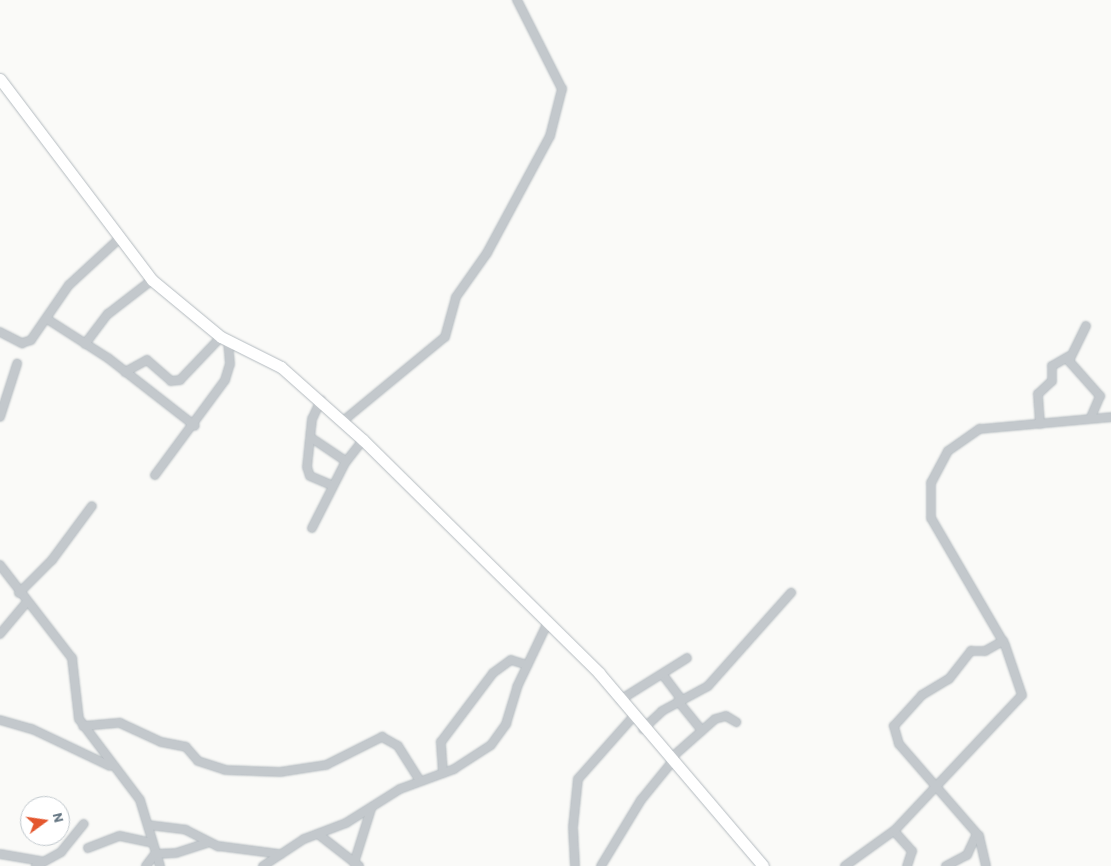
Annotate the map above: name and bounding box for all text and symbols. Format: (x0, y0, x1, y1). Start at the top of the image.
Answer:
north arrow (20, 796, 70, 846)
text: N (50, 811, 68, 824)

